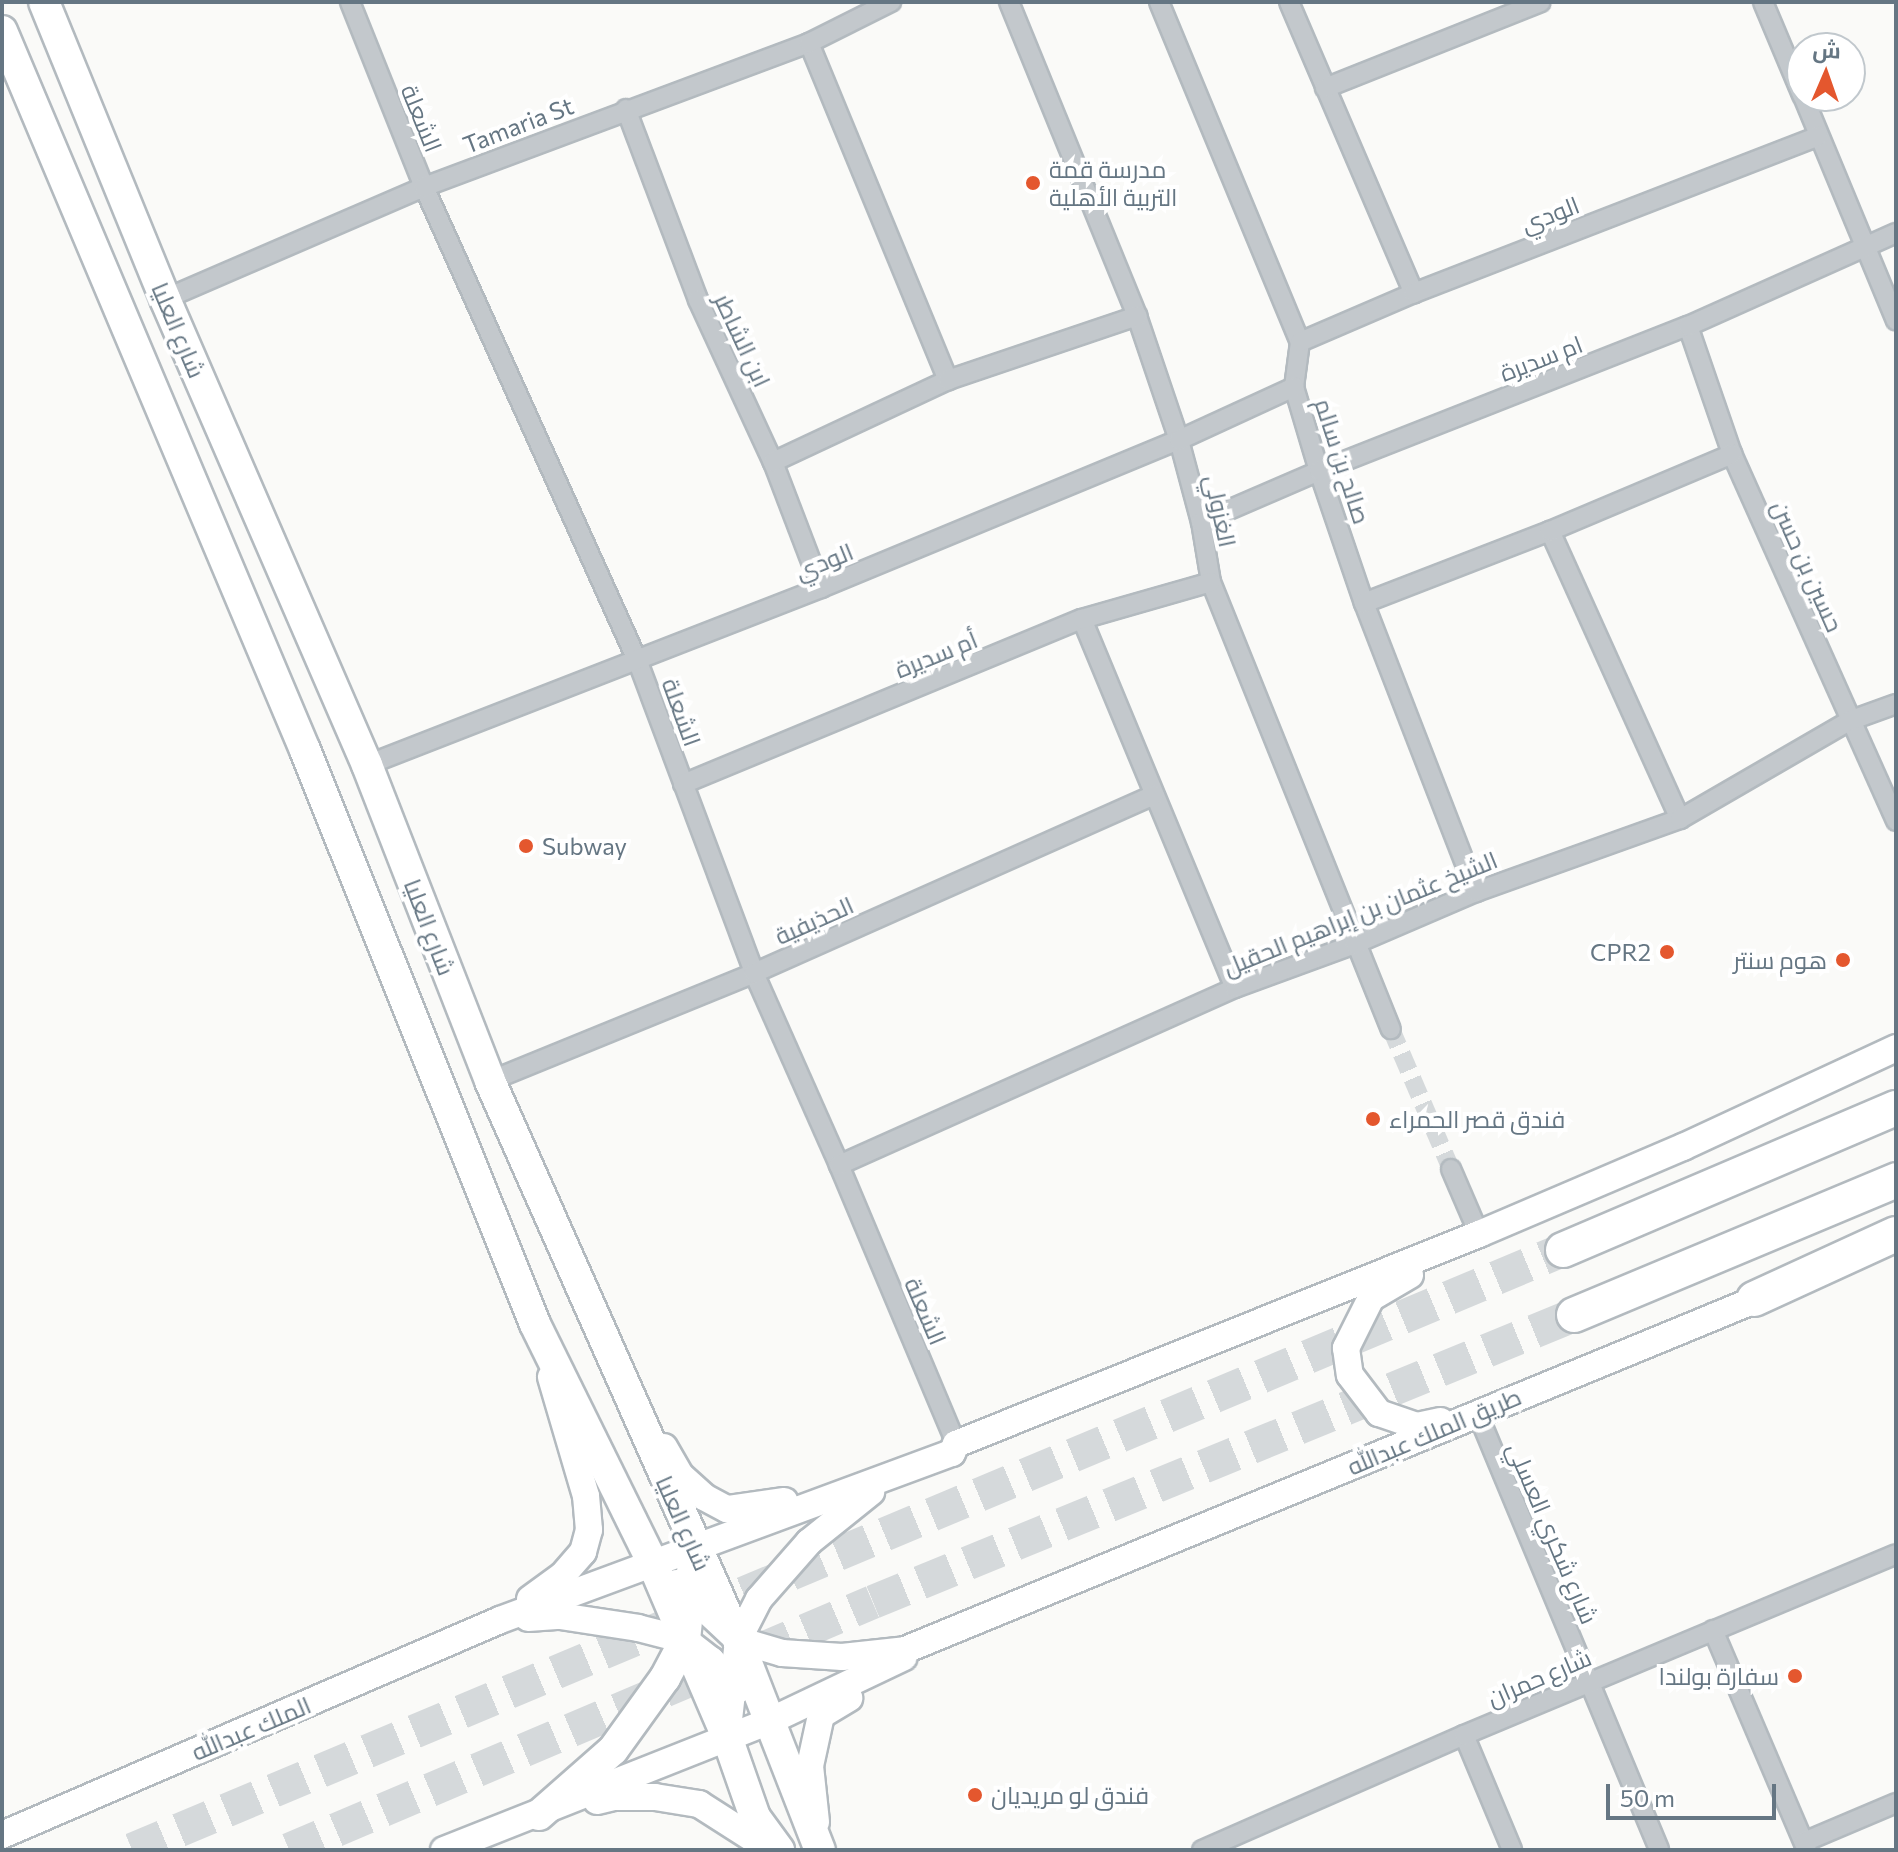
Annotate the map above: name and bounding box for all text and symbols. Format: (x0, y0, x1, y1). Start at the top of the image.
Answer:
north arrow (1786, 32, 1866, 112)
text: ش (1812, 36, 1841, 63)
street label: الشعلة (395, 80, 449, 156)
street label: Tamaria St (459, 91, 577, 159)
place label: مدرسة قمة التربية الأهلية (1049, 155, 1178, 211)
marker: مدرسة قمة التربية الأهلية (1024, 174, 1042, 192)
street label: الودي (1517, 190, 1583, 238)
street label: شارع العليا (146, 278, 212, 382)
street label: ابن الشاطر (709, 289, 777, 391)
street label: ام سديرة (1496, 329, 1586, 387)
street label: صالح بن سالم (1309, 395, 1377, 527)
street label: الغزولي (1199, 472, 1243, 550)
street label: حسين بن حسن (1766, 496, 1850, 636)
street label: الودي (791, 536, 857, 586)
street label: أم سديرة (891, 624, 981, 684)
street label: الشعلة (656, 674, 708, 750)
place label: Subway (542, 832, 627, 860)
marker: Subway (517, 837, 535, 855)
street label: الشيخ عثمان بن إبراهيم الحقيل (1219, 845, 1501, 981)
street label: شارع العليا (398, 875, 462, 979)
street label: الحذيفية (770, 890, 858, 950)
place label: CPR2 (1590, 938, 1651, 966)
marker: CPR2 (1658, 943, 1676, 961)
place label: هوم سنتر (1733, 946, 1827, 974)
marker: هوم سنتر (1834, 951, 1852, 969)
place label: فندق قصر الحمراء (1389, 1105, 1565, 1133)
marker: فندق قصر الحمراء (1364, 1110, 1382, 1128)
street label: الشعلة (899, 1273, 953, 1349)
street label: طريق الملك عبدالله (1343, 1381, 1525, 1481)
street label: شارع شكري العسلي (1502, 1438, 1604, 1628)
street label: شارع العليا (650, 1471, 718, 1575)
street label: شارع حمران (1483, 1642, 1595, 1712)
place label: سفارة بولندا (1659, 1662, 1779, 1690)
marker: سفارة بولندا (1786, 1667, 1804, 1685)
street label: الملك عبدالله (187, 1690, 315, 1766)
scale bar (1610, 1768, 1780, 1818)
place label: فندق لو مريديان (991, 1781, 1149, 1809)
text: 50 m (1620, 1783, 1675, 1812)
marker: فندق لو مريديان (966, 1786, 984, 1804)

